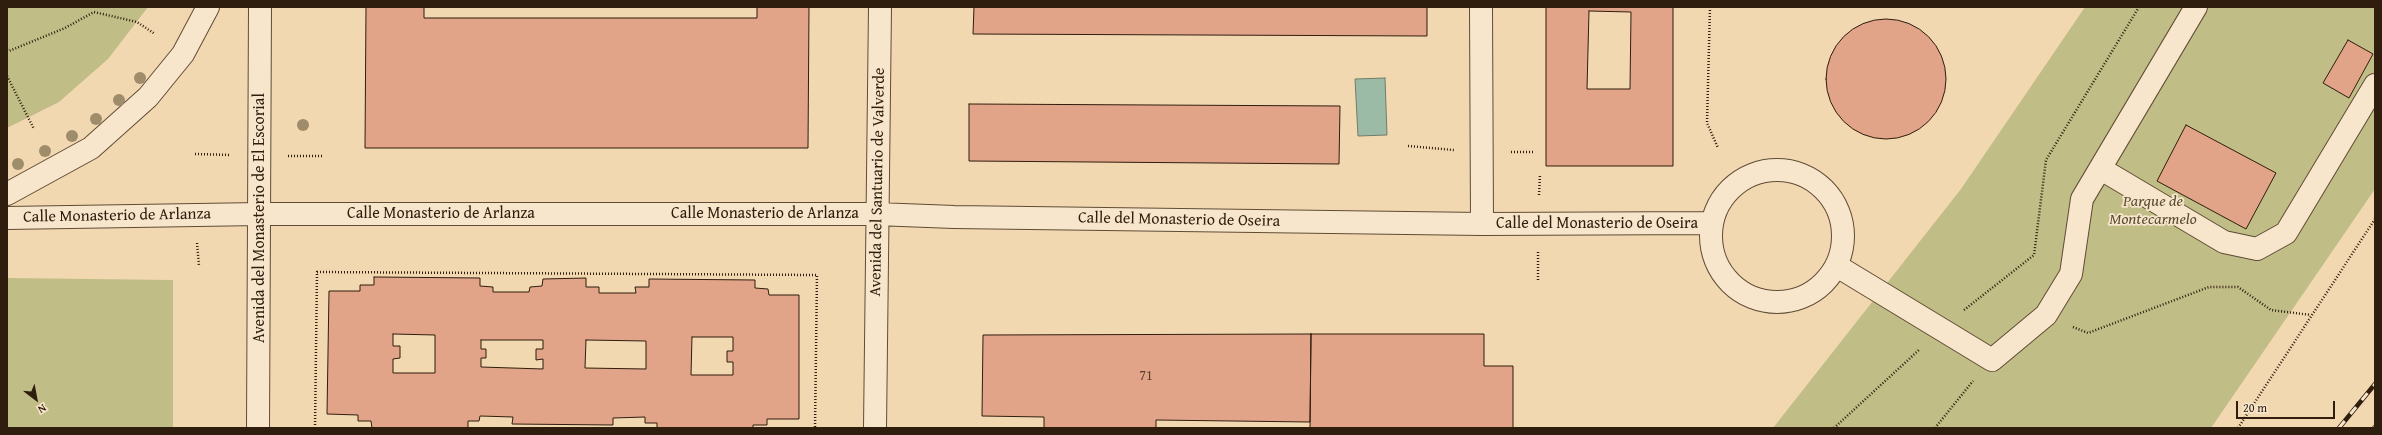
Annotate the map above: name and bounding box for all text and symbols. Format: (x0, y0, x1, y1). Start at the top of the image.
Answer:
street label: Avenida del Santuario de Valverde (866, 67, 890, 297)
street label: Avenida del Monasterio de El Escorial (250, 93, 270, 343)
park label: Parque de Montecarmelo (2109, 192, 2197, 230)
street label: Calle Monasterio de Arlanza (347, 204, 535, 224)
street label: Calle Monasterio de Arlanza (671, 204, 859, 224)
street label: Calle Monasterio de Arlanza (23, 205, 211, 227)
street label: Calle del Monasterio de Oseira (1078, 209, 1280, 231)
street label: Calle del Monasterio de Oseira (1496, 214, 1698, 234)
house number: 71 (1139, 368, 1153, 384)
north arrow (16, 379, 56, 419)
scale bar (2238, 393, 2337, 419)
text: 20 m (2243, 399, 2267, 416)
text: N (35, 400, 50, 418)

